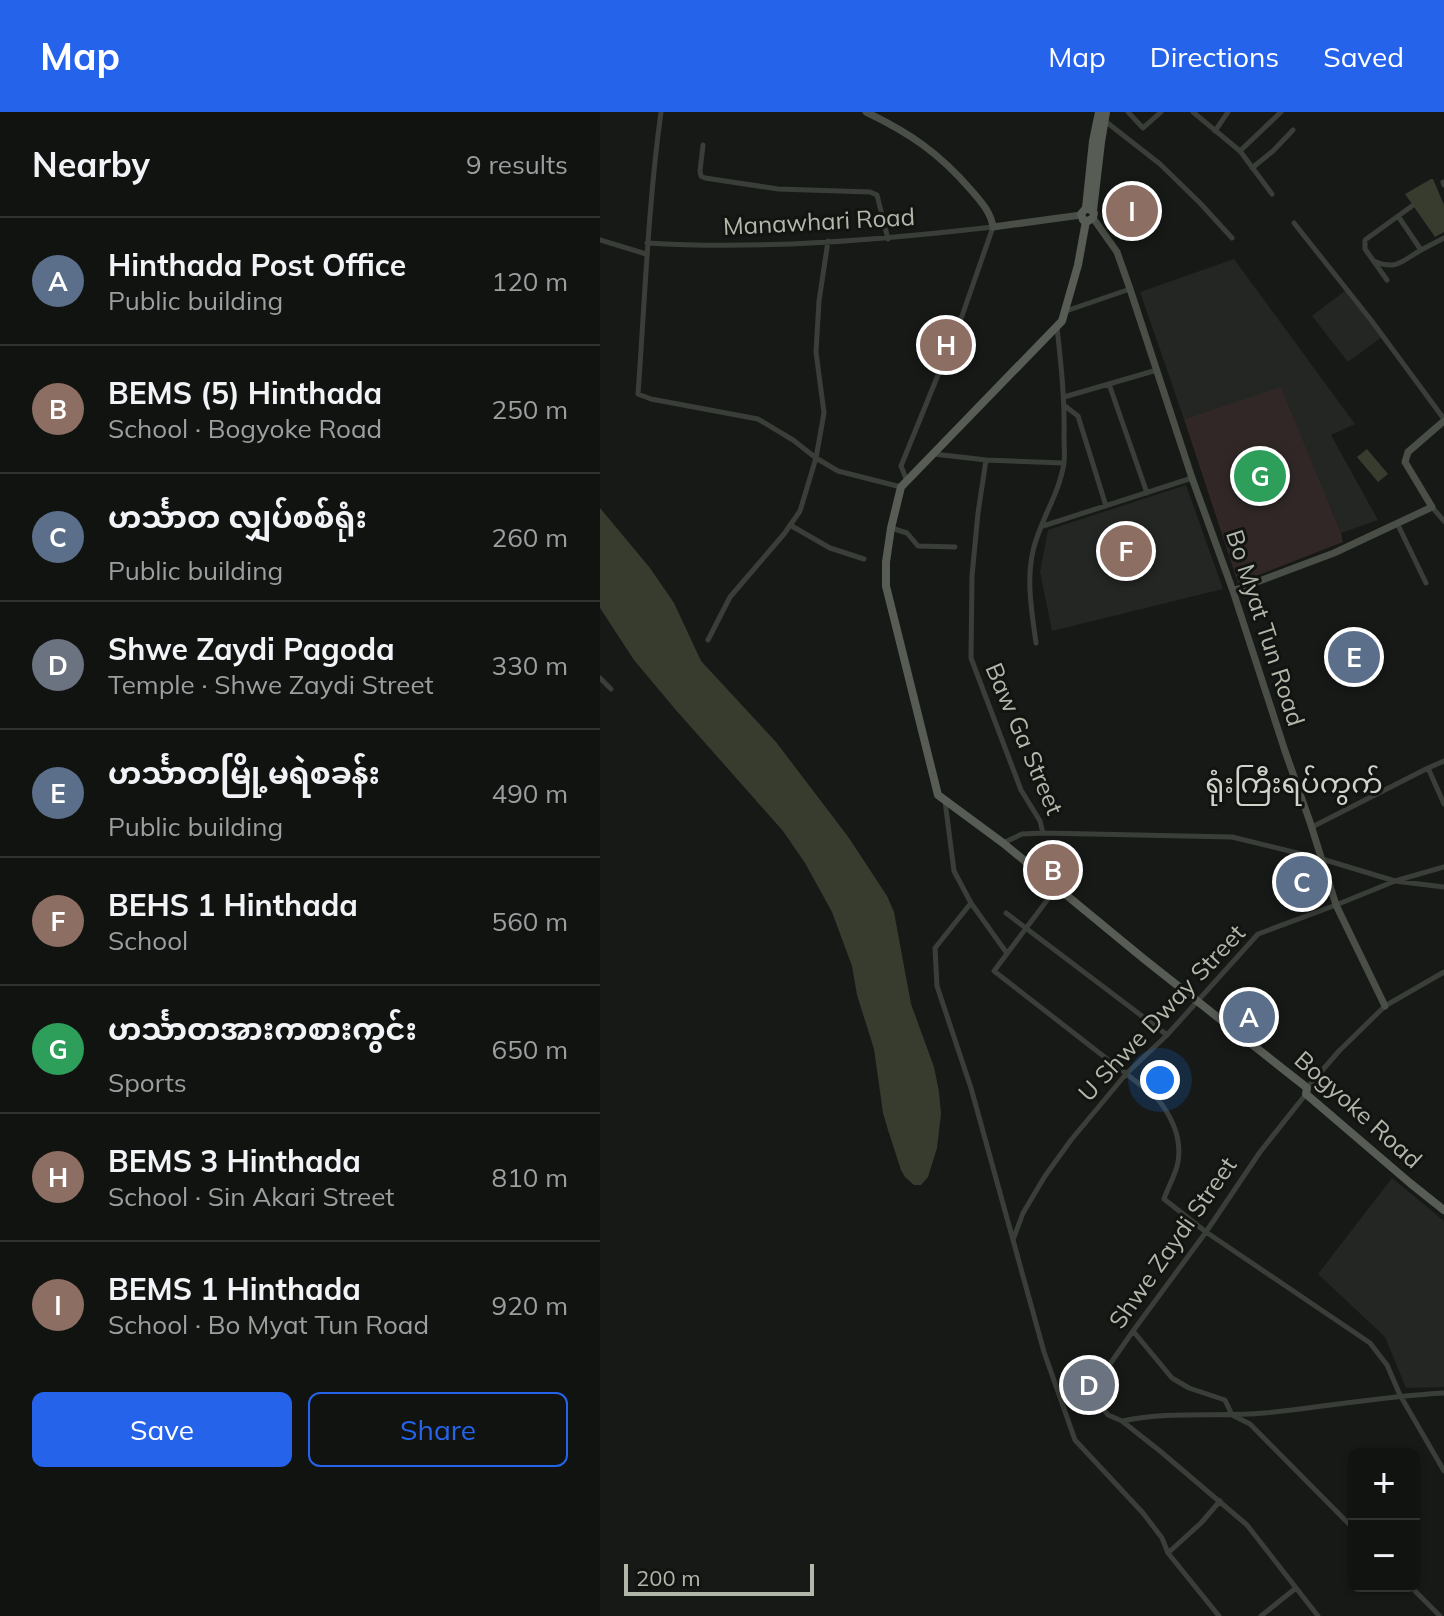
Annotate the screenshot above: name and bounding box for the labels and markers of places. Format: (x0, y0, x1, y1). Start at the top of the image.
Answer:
pin: I (1106, 181, 1158, 241)
pin: H (920, 315, 972, 375)
pin: G (1234, 446, 1286, 506)
pin: F (1100, 521, 1152, 581)
pin: E (1328, 627, 1380, 687)
pin: B (1027, 840, 1079, 900)
pin: C (1276, 852, 1328, 912)
pin: A (1223, 987, 1275, 1047)
pin: D (1063, 1355, 1115, 1415)

